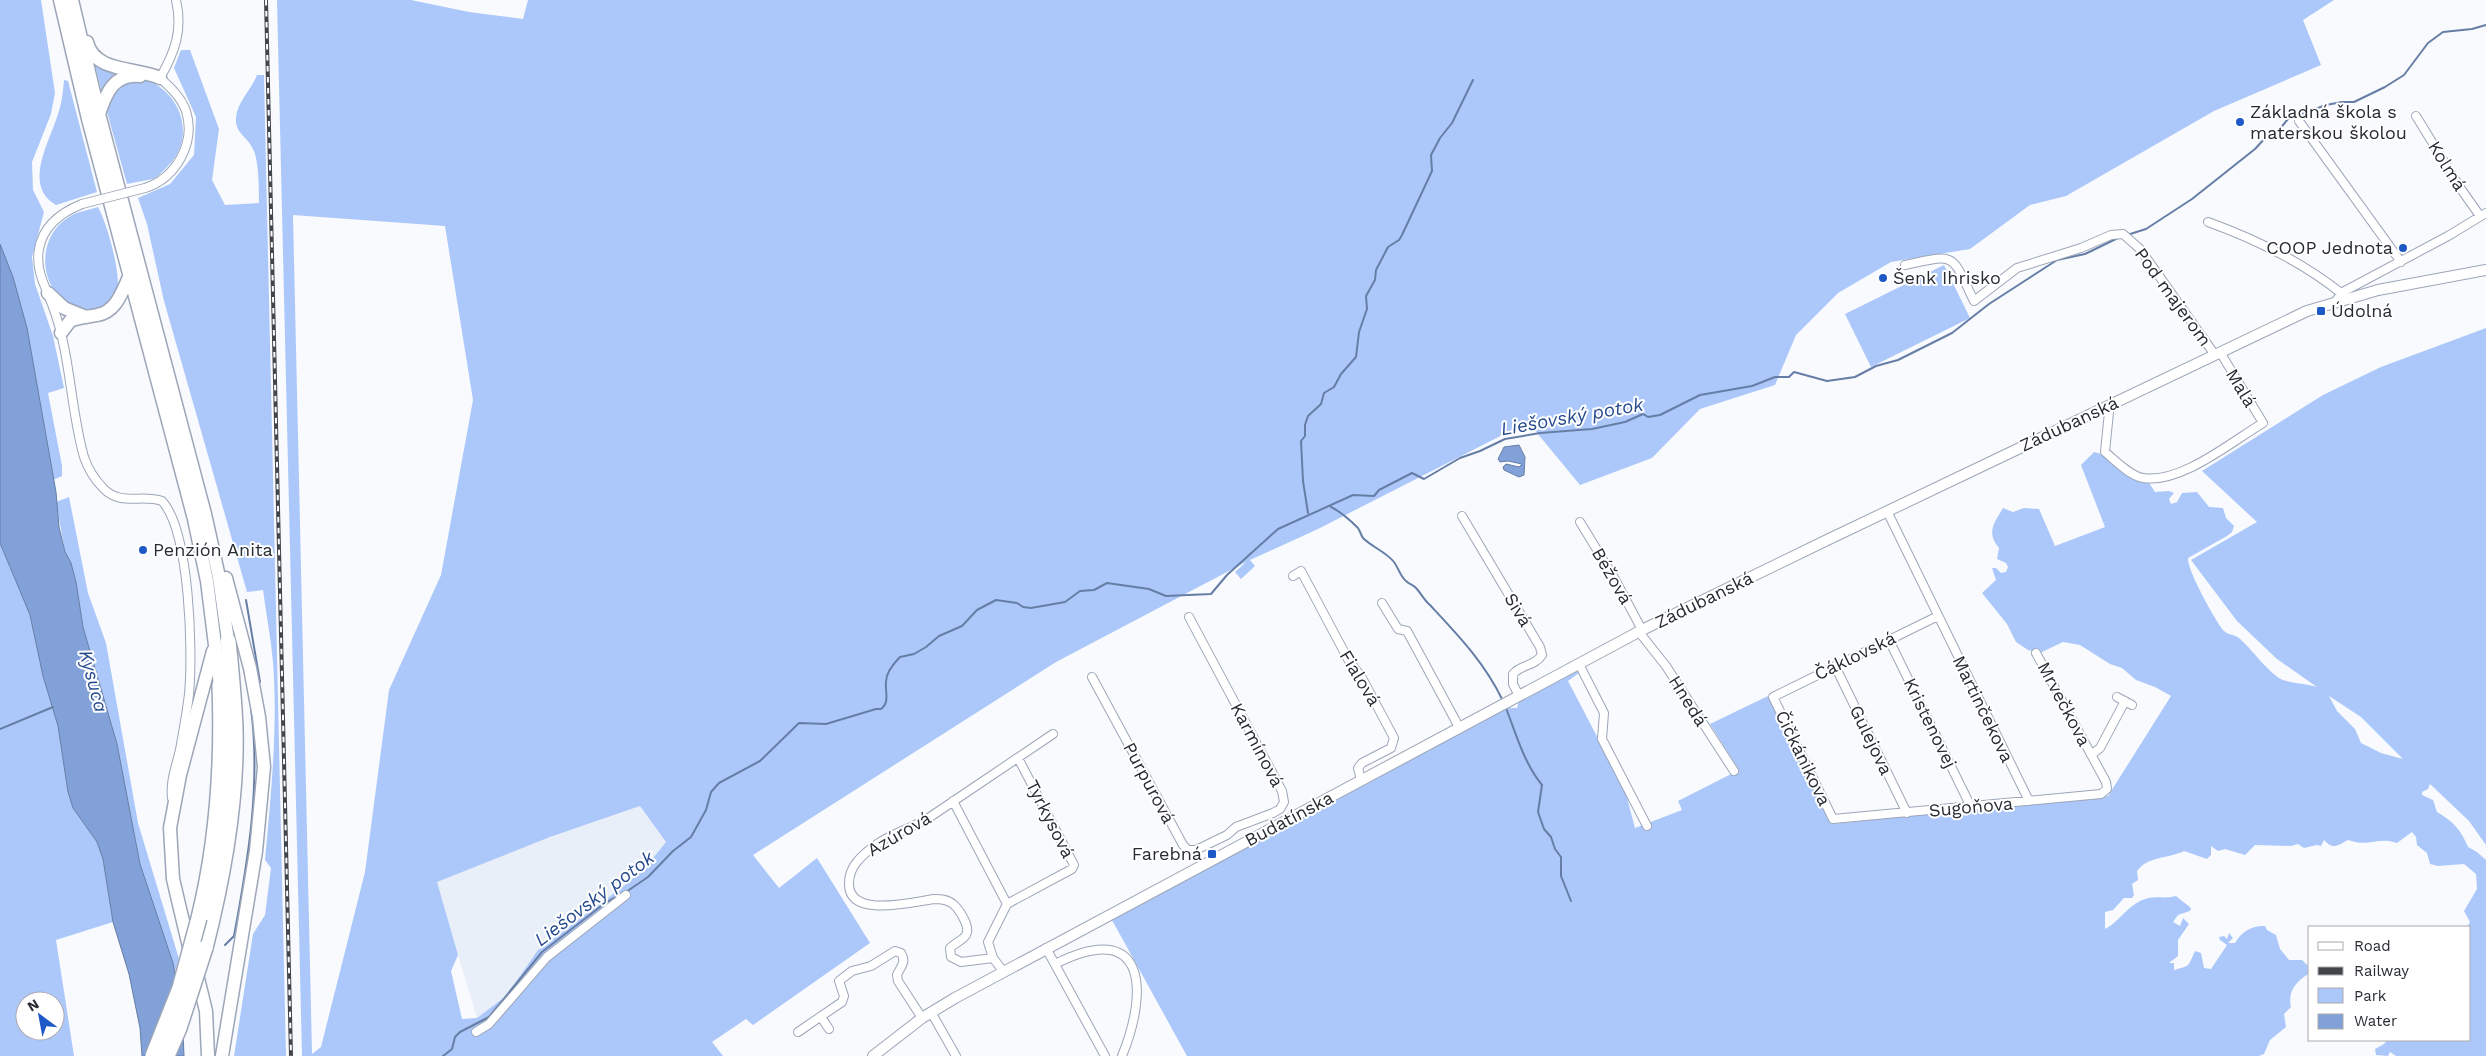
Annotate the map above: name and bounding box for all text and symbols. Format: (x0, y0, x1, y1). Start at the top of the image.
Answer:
place label: Základná škola s materskou školou (2250, 101, 2407, 143)
marker: Základná škola s materskou školou (2234, 116, 2246, 128)
street label: Kolmá (2424, 137, 2471, 194)
place label: COOP Jednota (2266, 237, 2393, 258)
marker: COOP Jednota (2397, 242, 2409, 254)
street label: Pod majerom (2131, 243, 2216, 350)
place label: Šenk Ihrisko (1893, 267, 2001, 288)
marker: Šenk Ihrisko (1877, 272, 1889, 284)
place label: Údolná (2331, 300, 2393, 321)
marker: Údolná (2315, 305, 2327, 317)
street label: Malá (2222, 365, 2261, 411)
street label: Zádubanská (2016, 392, 2121, 456)
water label: Liešovský potok (1499, 393, 1646, 440)
place label: Penzión Anita (153, 539, 273, 560)
marker: Penzión Anita (137, 544, 149, 556)
street label: Béžová (1588, 544, 1637, 608)
street label: Zádubanská (1651, 567, 1756, 632)
street label: Sivá (1500, 589, 1537, 630)
street label: Čáklovská (1811, 627, 1899, 684)
street label: Fialová (1336, 646, 1385, 710)
water label: Kysuca (74, 647, 113, 715)
street label: Martinčekova (1949, 652, 2018, 766)
street label: Mrvečkova (2033, 658, 2095, 750)
street label: Hnedá (1665, 671, 1712, 730)
street label: Kristenovej (1900, 674, 1961, 771)
street label: Karmínová (1227, 699, 1288, 790)
street label: Gulejova (1846, 702, 1897, 778)
street label: Čičkánikova (1771, 707, 1836, 809)
street label: Purpurová (1119, 739, 1180, 827)
street label: Tyrkysová (1022, 776, 1079, 861)
street label: Budatínska (1241, 786, 1337, 851)
street label: Sugoňova (1928, 792, 2014, 821)
street label: Azúrová (863, 807, 934, 860)
place label: Farebná (1132, 843, 1202, 864)
water label: Liešovský potok (530, 845, 659, 951)
marker: Farebná (1206, 848, 1218, 860)
legend (2308, 926, 2471, 1041)
text: Road (2354, 937, 2391, 955)
text: Railway (2354, 962, 2409, 980)
text: Park (2354, 987, 2387, 1005)
north arrow (15, 991, 65, 1041)
text: N (24, 995, 42, 1015)
text: Water (2354, 1012, 2397, 1030)

